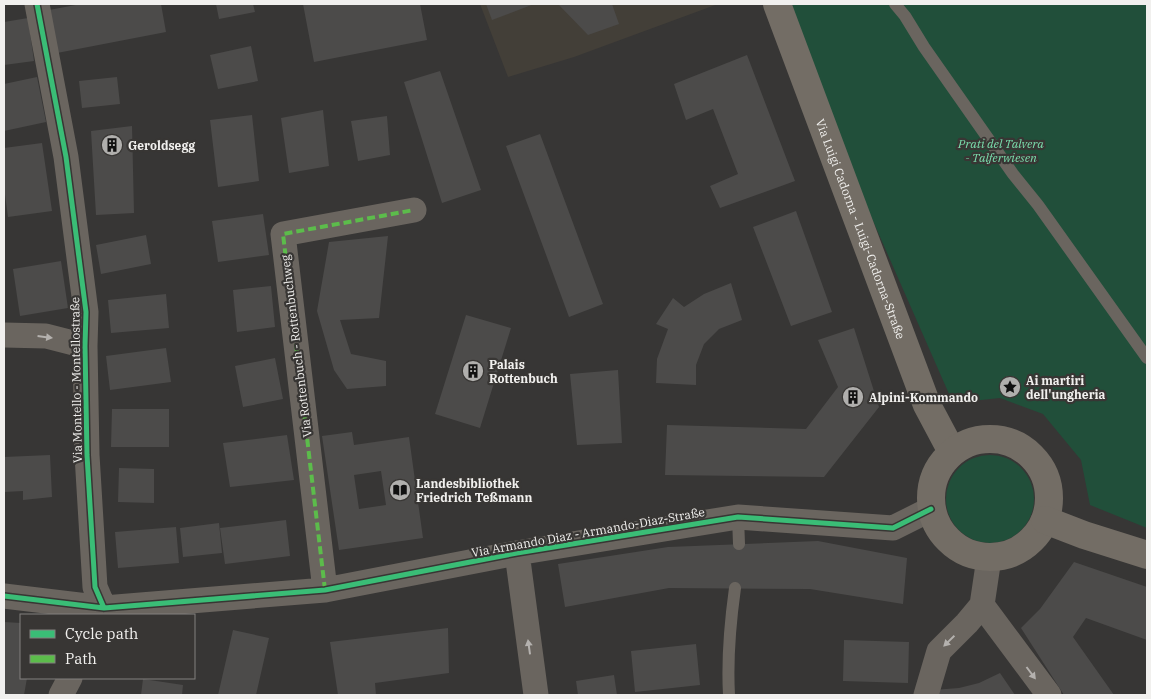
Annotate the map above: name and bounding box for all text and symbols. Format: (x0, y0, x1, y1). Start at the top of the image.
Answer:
street label: Via Luigi Cadorna - Luigi-Cadorna-Straße (813, 117, 909, 341)
building icon: Geroldsegg (100, 133, 124, 157)
park label: Prati del Talvera - Talferwiesen (957, 136, 1044, 165)
place label: Geroldsegg (128, 138, 195, 153)
street label: Via Rottenbuch - Rottenbuchweg (277, 253, 315, 438)
street label: Via Montello - Montellostraße (67, 297, 85, 463)
one-way arrow (37, 333, 53, 341)
place label: Palais Rottenbuch (489, 357, 558, 386)
building icon: Palais Rottenbuch (461, 359, 485, 383)
place label: Ai martiri dell'ungheria (1026, 373, 1106, 402)
place icon: Ai martiri dell'ungheria (998, 375, 1022, 399)
building icon: Alpini-Kommando (841, 385, 865, 409)
place label: Alpini-Kommando (869, 390, 978, 405)
place label: Landesbibliothek Friedrich Teßmann (416, 476, 532, 505)
library icon: Landesbibliothek Friedrich Teßmann (388, 478, 412, 502)
street label: Via Armando Diaz - Armando-Diaz-Straße (470, 504, 706, 560)
legend (20, 614, 195, 679)
text: Cycle path (65, 624, 138, 643)
one-way arrow (943, 635, 955, 647)
one-way arrow (525, 639, 533, 655)
text: Path (65, 649, 97, 668)
one-way arrow (1026, 666, 1037, 679)

